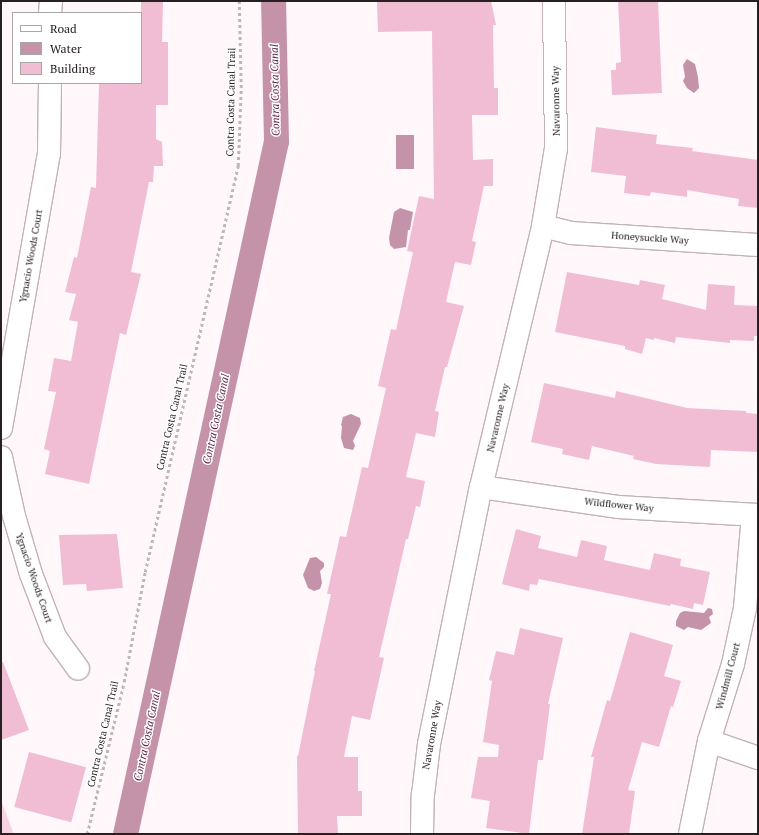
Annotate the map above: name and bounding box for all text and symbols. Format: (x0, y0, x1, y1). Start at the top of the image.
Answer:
legend (12, 12, 142, 84)
text: Road (50, 21, 77, 36)
text: Water (50, 41, 82, 56)
water label: Contra Costa Canal (268, 44, 282, 136)
street label: Contra Costa Canal Trail (224, 48, 238, 156)
text: Building (50, 61, 95, 76)
street label: Navaronne Way (549, 66, 563, 136)
street label: Ygnacio Woods Court (17, 208, 45, 304)
street label: Honeysuckle Way (611, 229, 689, 247)
street label: Contra Costa Canal Trail (154, 363, 190, 471)
water label: Contra Costa Canal (200, 373, 232, 465)
street label: Navaronne Way (484, 383, 512, 453)
street label: Wildflower Way (584, 495, 654, 515)
street label: Ygnacio Woods Court (13, 531, 55, 625)
street label: Windmill Court (713, 641, 743, 711)
street label: Contra Costa Canal Trail (85, 680, 121, 788)
water label: Contra Costa Canal (131, 690, 163, 782)
street label: Navaronne Way (420, 699, 444, 771)

